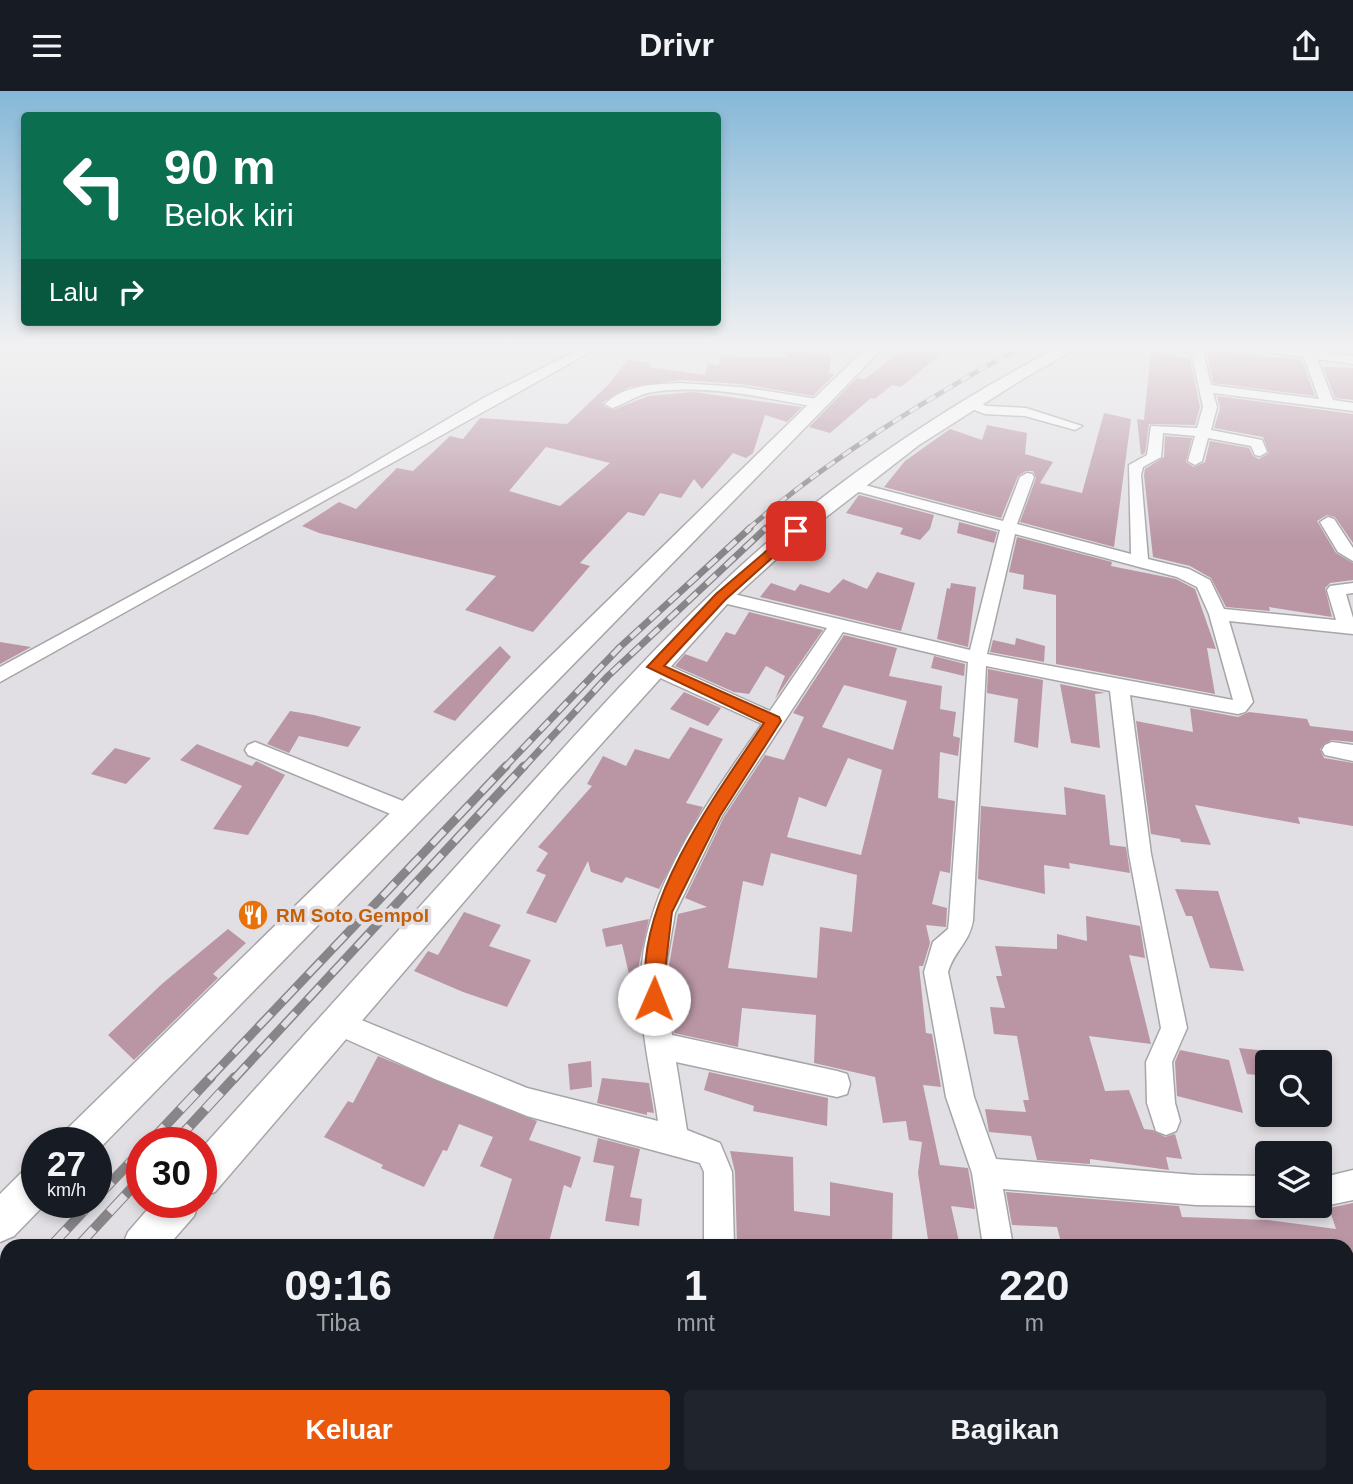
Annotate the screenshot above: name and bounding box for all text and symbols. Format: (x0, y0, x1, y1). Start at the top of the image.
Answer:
icon: menu (28, 27, 66, 65)
text: Drivr (639, 27, 714, 63)
icon: share (1287, 27, 1325, 65)
icon: left (49, 140, 140, 231)
text: 90 m (164, 140, 276, 194)
text: Belok kiri (164, 197, 294, 233)
icon: right (112, 273, 150, 311)
text: Lalu (49, 277, 98, 307)
pin (766, 501, 826, 561)
icon: arrive (777, 512, 815, 550)
restaurant icon: RM Soto Gempol (236, 898, 270, 932)
place label: RM Soto Gempol (276, 905, 429, 926)
position arrow (617, 962, 691, 1036)
map controls (1255, 1050, 1332, 1218)
button: search (1255, 1050, 1332, 1127)
speed limit sign: 30 (126, 1127, 217, 1218)
button: layers (1255, 1141, 1332, 1218)
text: 27 (47, 1144, 86, 1183)
text: km/h (47, 1180, 86, 1200)
text: 09:16 (285, 1262, 392, 1309)
text: 1 (684, 1262, 707, 1309)
text: 220 (999, 1262, 1069, 1309)
text: Tiba (316, 1310, 360, 1336)
text: mnt (676, 1310, 715, 1336)
text: m (1025, 1310, 1044, 1336)
button: Keluar (28, 1390, 670, 1470)
button: Bagikan (684, 1390, 1326, 1470)

